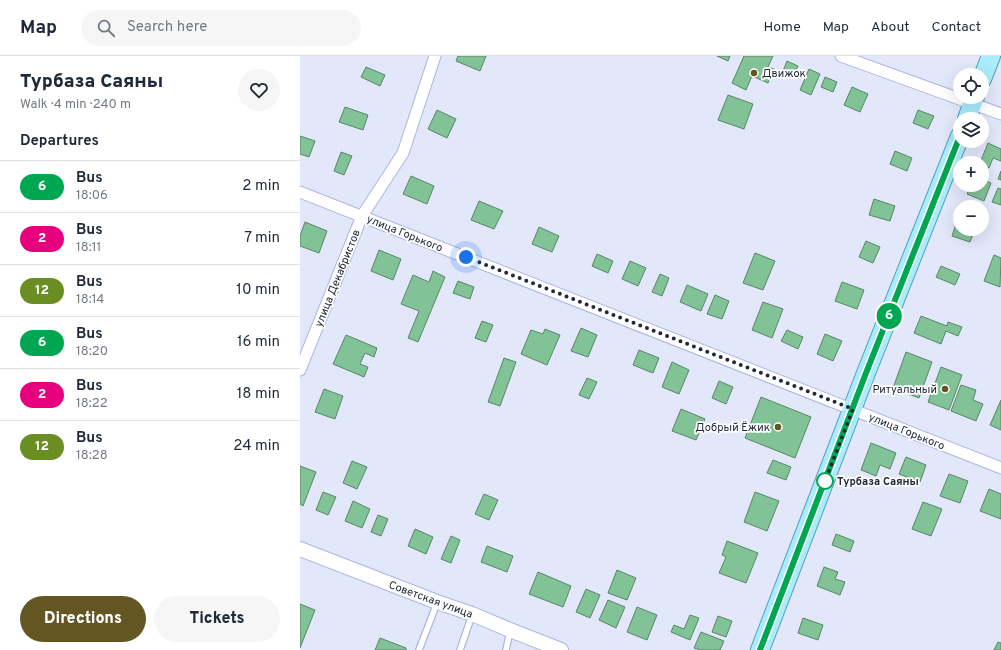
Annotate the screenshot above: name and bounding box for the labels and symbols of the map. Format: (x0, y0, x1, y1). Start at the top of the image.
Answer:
place label: Движок (762, 67, 806, 81)
marker: Движок (749, 68, 759, 78)
street label: улица Горького (364, 212, 445, 256)
street label: улица Декабристов (312, 228, 364, 329)
your location (456, 247, 476, 267)
line badge: 6 (876, 303, 902, 329)
place label: Ритуальный (872, 383, 937, 397)
marker: Ритуальный (940, 384, 950, 394)
street label: улица Горького (866, 410, 947, 454)
place label: Добрый Ёжик (695, 420, 770, 435)
marker: Добрый Ёжик (773, 422, 783, 432)
marker: Турбаза Саяны (816, 472, 834, 490)
place label: Турбаза Саяны (837, 475, 919, 489)
street label: Советская улица (387, 578, 475, 622)

